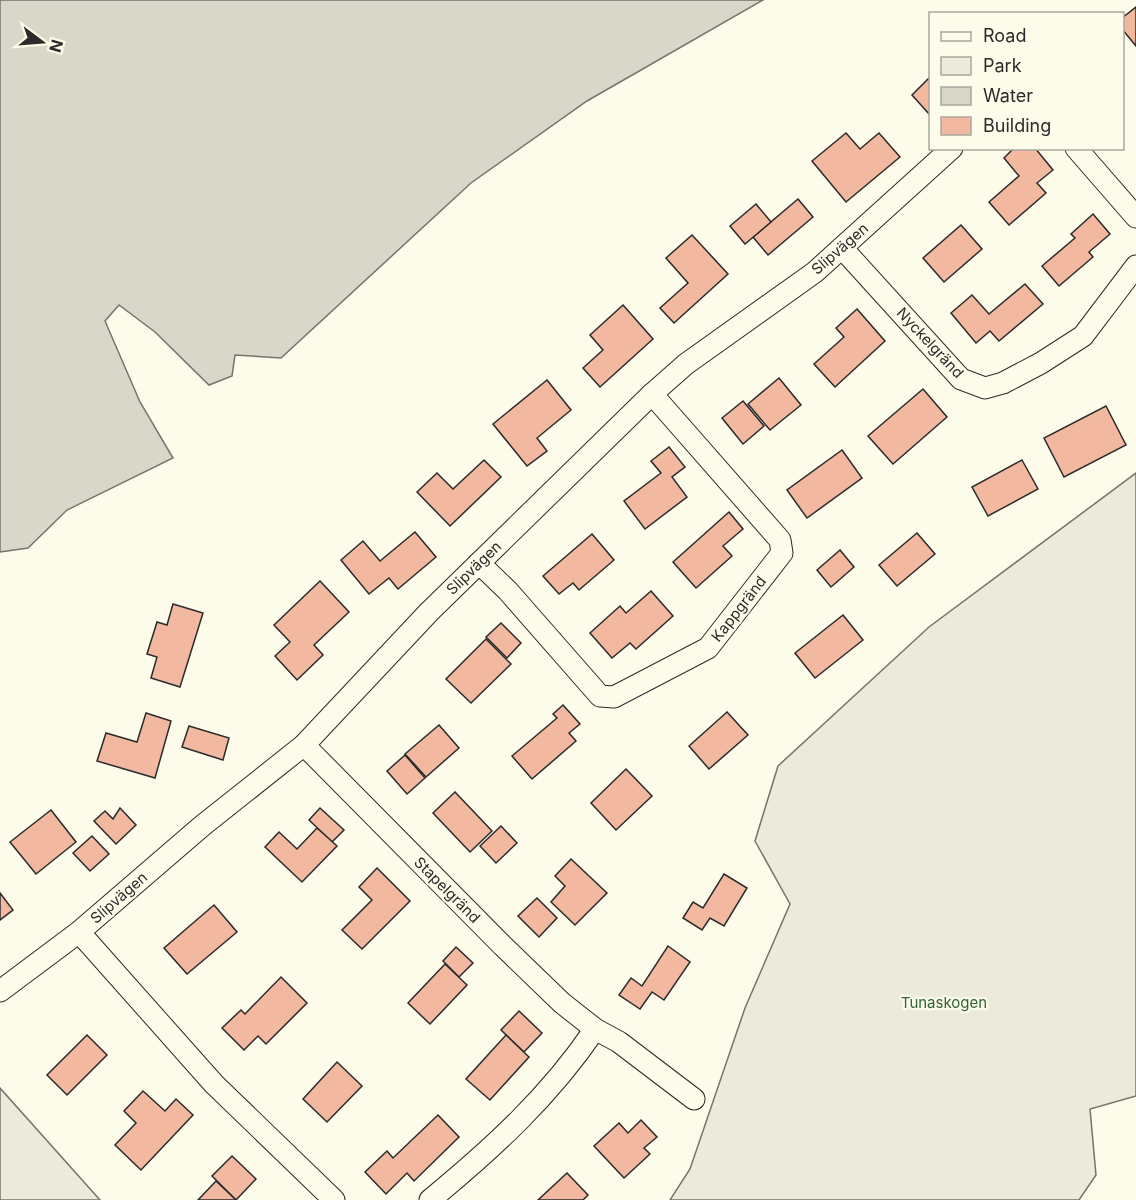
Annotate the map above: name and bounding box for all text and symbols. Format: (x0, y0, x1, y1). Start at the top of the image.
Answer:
north arrow (12, 12, 72, 72)
legend (929, 12, 1124, 150)
text: Road (983, 25, 1026, 46)
text: N (45, 38, 68, 55)
text: Park (983, 55, 1022, 76)
text: Water (983, 85, 1033, 106)
text: Building (983, 115, 1051, 136)
street label: Slipvägen (807, 219, 872, 279)
street label: Nyckelgränd (893, 303, 968, 382)
street label: Slipvägen (442, 537, 505, 599)
street label: Kappgränd (707, 572, 770, 645)
street label: Stapelgränd (410, 853, 484, 927)
street label: Slipvägen (86, 868, 151, 928)
park label: Tunaskogen (901, 993, 987, 1012)

